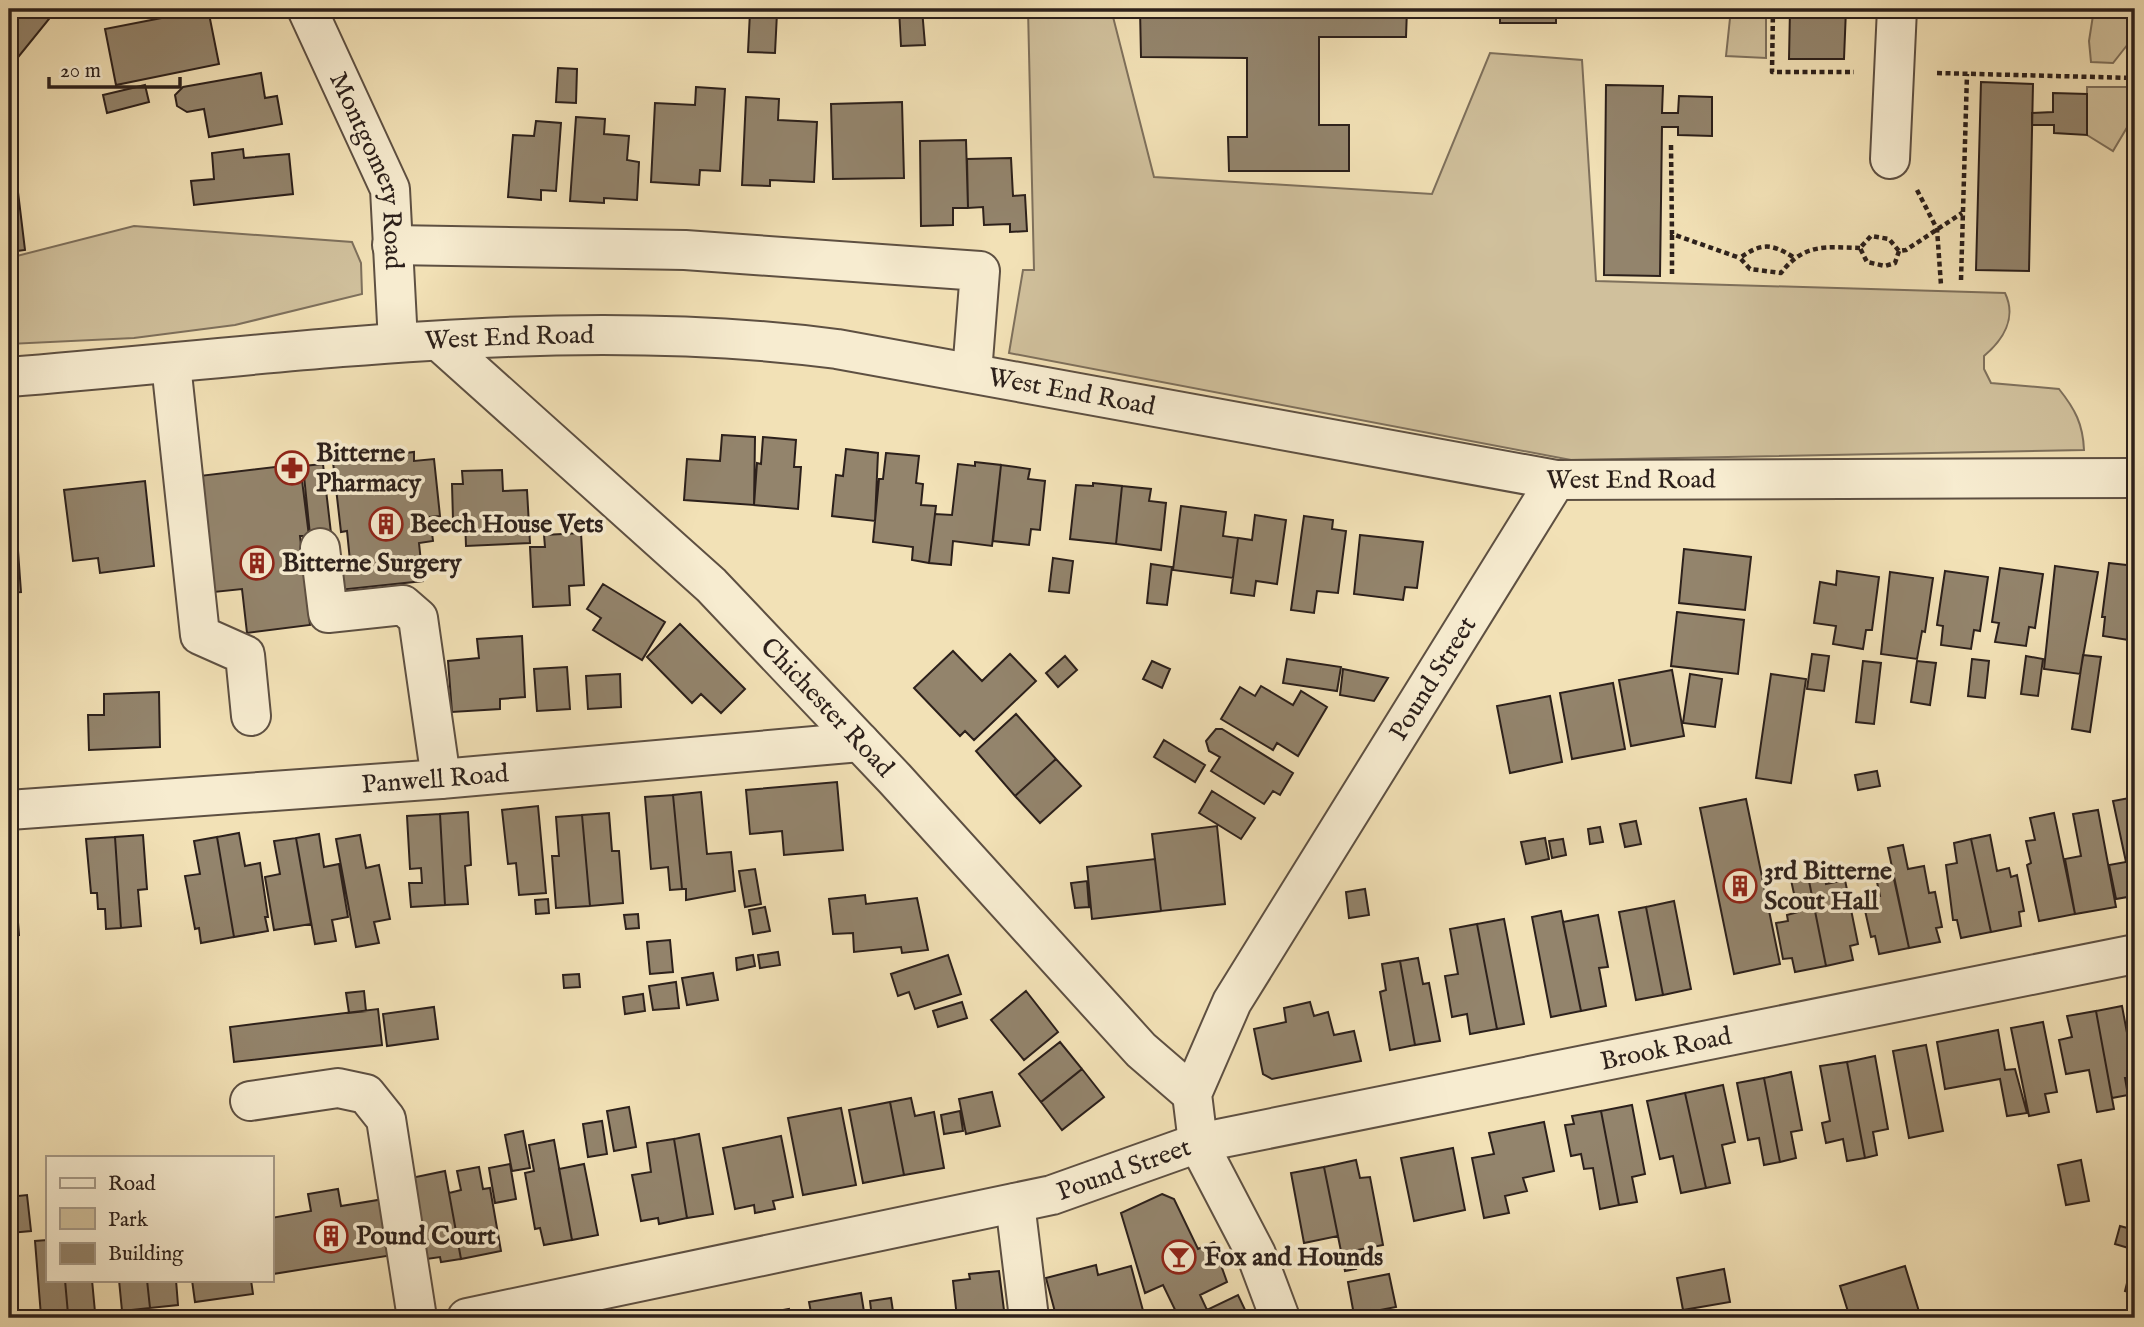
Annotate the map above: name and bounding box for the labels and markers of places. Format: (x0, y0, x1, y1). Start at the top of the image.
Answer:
place label: Bitterne Pharmacy (316, 437, 422, 500)
pharmacy icon: Bitterne Pharmacy (273, 449, 311, 487)
building icon: Beech House Vets (367, 505, 405, 543)
place label: Beech House Vets (410, 508, 603, 541)
building icon: Bitterne Surgery (238, 544, 276, 582)
place label: Bitterne Surgery (282, 547, 463, 580)
place label: 3rd Bitterne Scout Hall (1764, 855, 1892, 918)
building icon: 3rd Bitterne Scout Hall (1721, 867, 1759, 905)
building icon: Pound Court (312, 1217, 350, 1255)
place label: Pound Court (356, 1220, 496, 1253)
bar icon: Fox and Hounds (1160, 1238, 1198, 1276)
place label: Fox and Hounds (1204, 1241, 1383, 1274)

